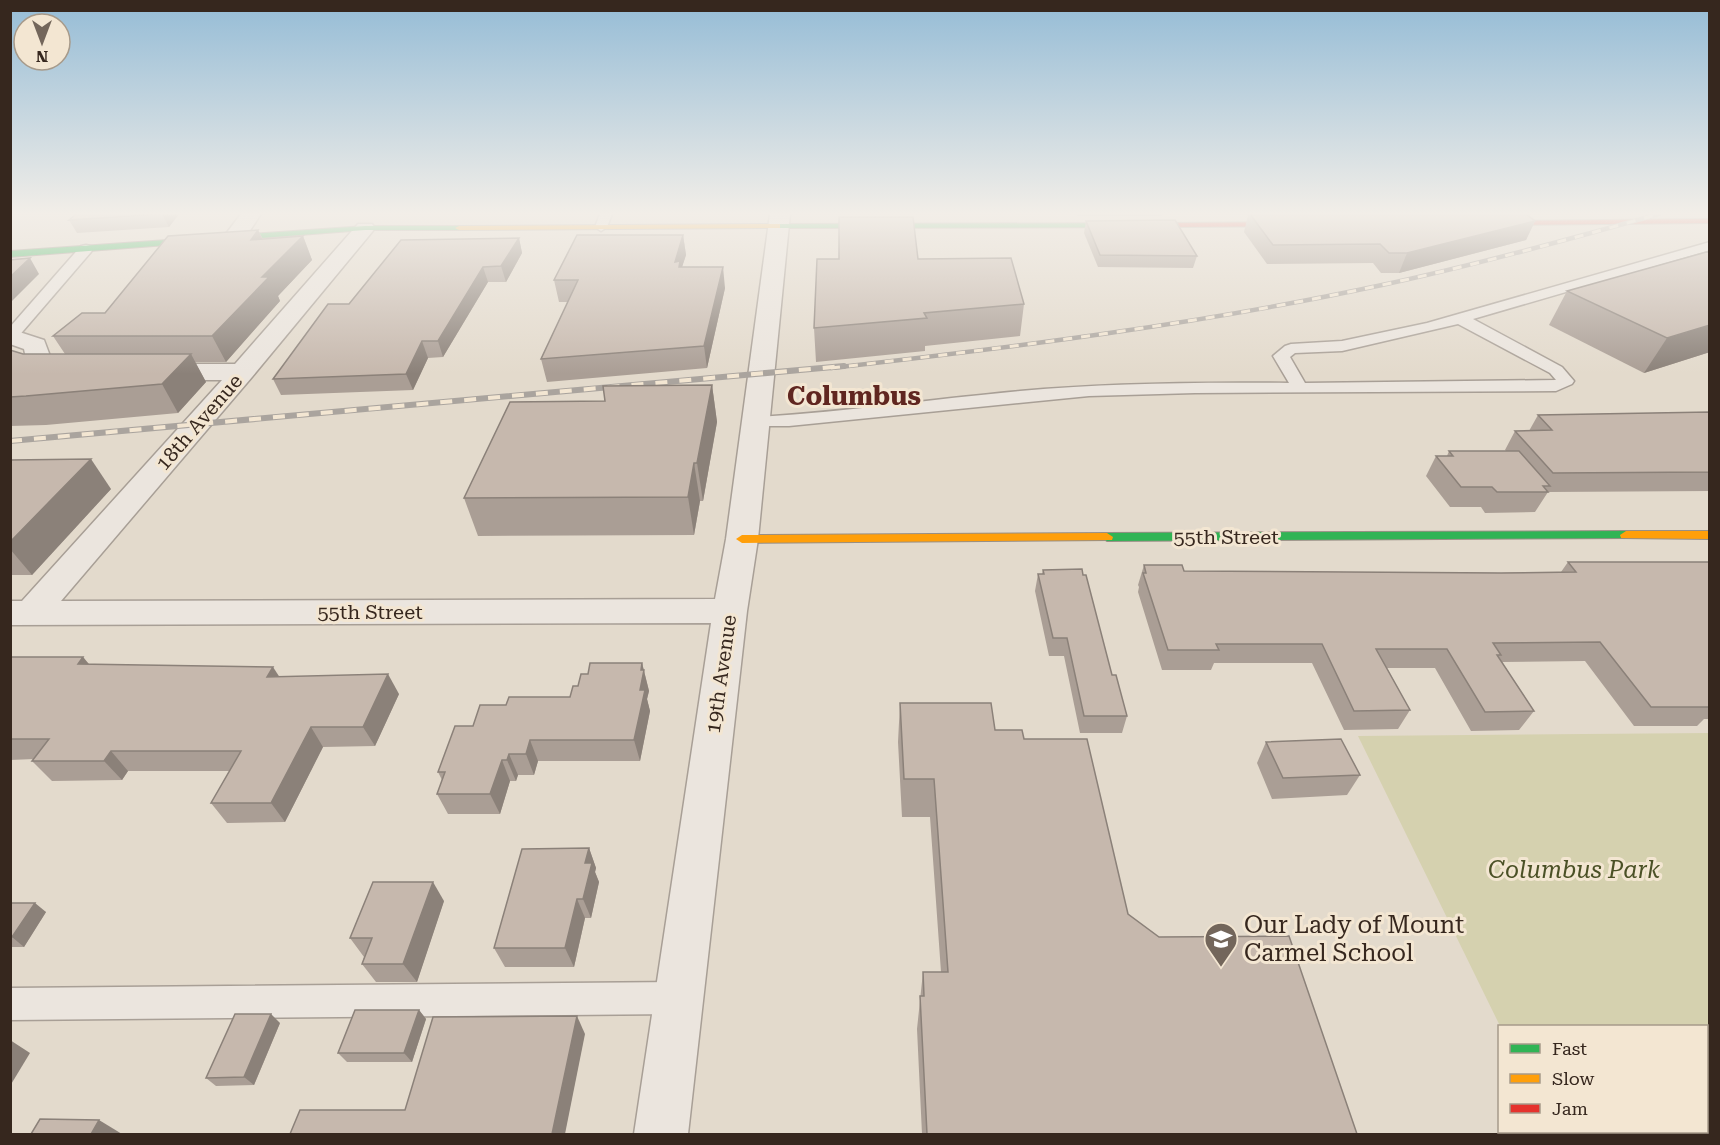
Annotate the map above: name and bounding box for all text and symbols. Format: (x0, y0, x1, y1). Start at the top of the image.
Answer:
north arrow (12, 12, 72, 72)
text: N (36, 47, 48, 66)
street label: 18th Avenue (151, 369, 247, 475)
district label: Columbus (787, 381, 921, 411)
street label: 55th Street (1173, 525, 1279, 549)
street label: 55th Street (317, 600, 423, 624)
street label: 19th Avenue (701, 613, 741, 735)
park label: Columbus Park (1488, 856, 1660, 884)
place label: Our Lady of Mount Carmel School (1244, 911, 1464, 967)
school or university icon: Our Lady of Mount Carmel School (1203, 921, 1239, 968)
legend (1498, 1025, 1708, 1133)
text: Fast (1552, 1038, 1587, 1059)
text: Slow (1552, 1068, 1594, 1089)
text: Jam (1552, 1098, 1588, 1119)

